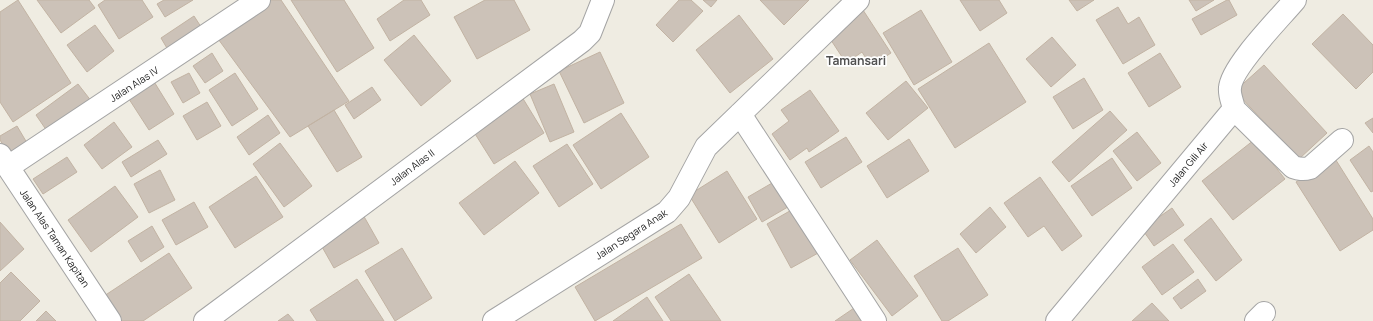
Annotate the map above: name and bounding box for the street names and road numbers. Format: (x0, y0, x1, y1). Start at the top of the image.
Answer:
street label: Jalan Alas IV (107, 63, 161, 105)
street label: Jalan Gili Air (1165, 138, 1211, 189)
street label: Jalan Alas II (387, 146, 437, 188)
street label: Jalan Alas Taman Kapitan (17, 186, 93, 290)
street label: Jalan Segara Anak (592, 205, 671, 263)

